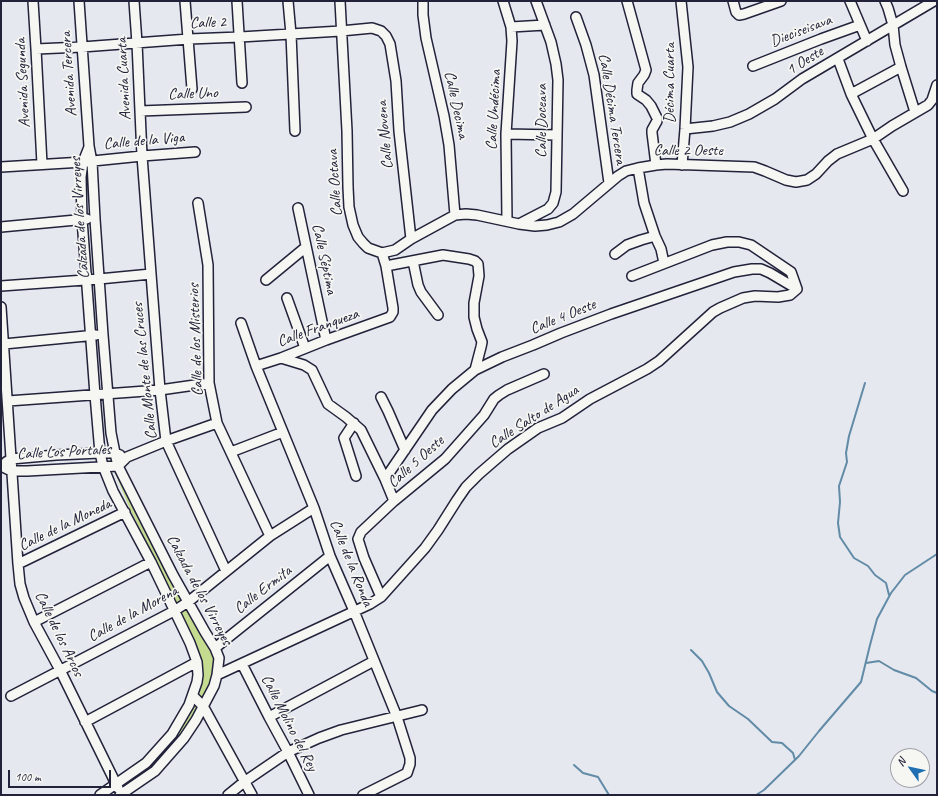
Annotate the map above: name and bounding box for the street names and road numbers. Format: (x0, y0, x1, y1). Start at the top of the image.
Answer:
street label: Dieciseisava (768, 11, 834, 51)
street label: Calle 2 (190, 13, 226, 33)
street label: Avenida Tercera (56, 31, 82, 117)
street label: Avenida Cuarta (112, 37, 136, 121)
street label: Avenida Segunda (11, 38, 35, 128)
street label: 1 Oeste (783, 42, 827, 80)
street label: Décima Cuarta (660, 43, 680, 123)
street label: Calle Décima Tercera (594, 52, 630, 166)
street label: Calle Decima (439, 69, 473, 141)
street label: Calle Undécima (482, 69, 506, 151)
street label: Calle Uno (168, 84, 218, 104)
street label: Calle Doceava (532, 84, 552, 158)
street label: Calle Novena (372, 100, 398, 170)
street label: Calle de la Viga (103, 128, 185, 154)
street label: Calle 2 Oeste (653, 141, 723, 161)
street label: Calle Octava (323, 149, 347, 217)
street label: Calzada de los Virreyes (66, 156, 94, 280)
street label: Calle Séptima (307, 222, 341, 296)
street label: Calle de los Misterios (184, 283, 208, 397)
street label: Calle 4 Oeste (527, 295, 599, 339)
street label: Calle Monte de las Cruces (128, 302, 162, 440)
street label: Calle Franqueza (275, 304, 361, 352)
street label: Calle Salto de Agua (486, 381, 582, 453)
street label: Calle 5 Oeste (384, 432, 448, 492)
street label: Calle Los Portales (16, 440, 112, 464)
street label: Calle de la Moneda (16, 494, 114, 556)
street label: Calle de la Ronda (325, 517, 377, 609)
street label: Calzada de los Virreyes (162, 532, 236, 648)
street label: Calle Ermita (230, 562, 296, 618)
street label: Calle de la Morena (85, 581, 181, 647)
street label: Calle de los Arcos (30, 588, 88, 680)
street label: Calle Molino del Rey (256, 672, 322, 774)

